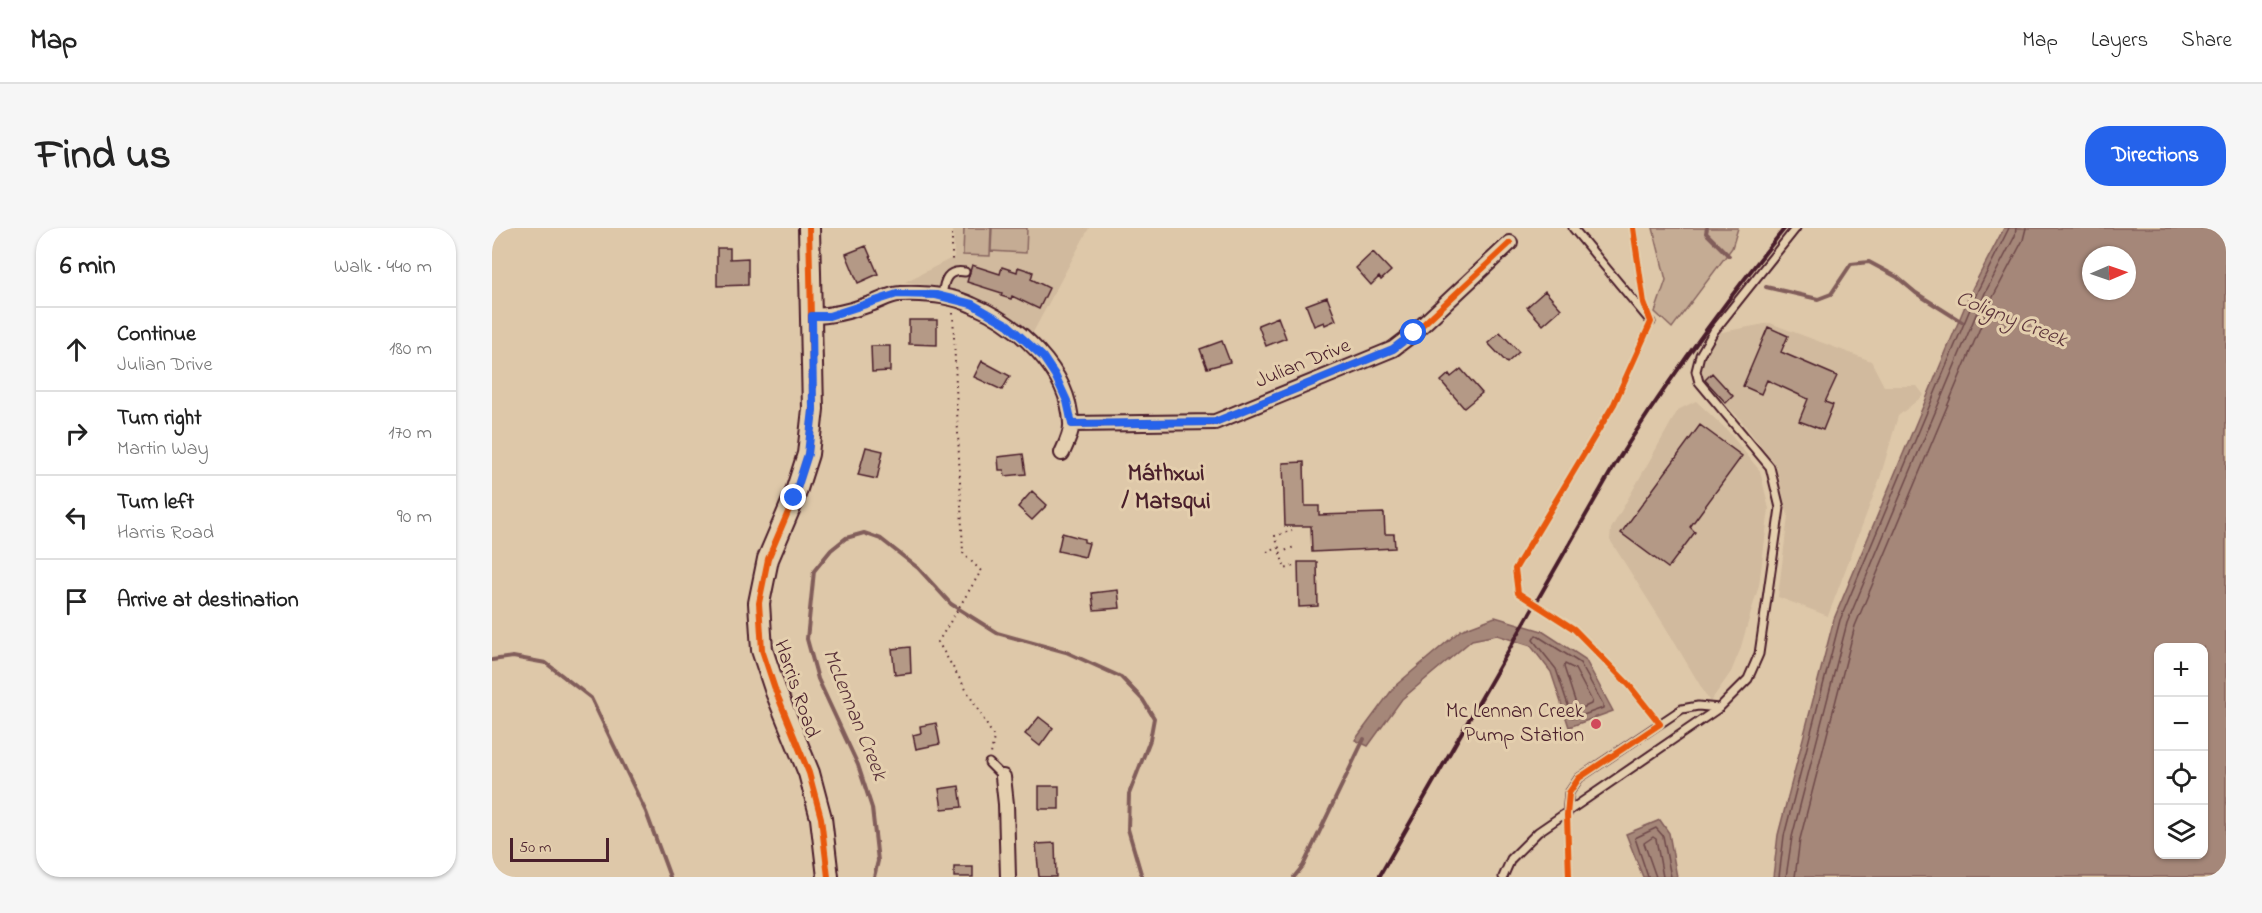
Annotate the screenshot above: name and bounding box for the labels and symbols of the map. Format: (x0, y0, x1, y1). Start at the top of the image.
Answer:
north arrow (2082, 246, 2136, 300)
water label: Coligny Creek (1951, 283, 2073, 357)
route start (1400, 319, 1426, 345)
street label: Julian Drive (1251, 331, 1356, 397)
district label: Máthxwi / Matsqui (1120, 457, 1211, 520)
route end (780, 484, 806, 510)
street label: Harris Road (765, 636, 827, 742)
water label: McLennan Creek (813, 644, 895, 787)
place label: Mc Lennan Creek Pump Station (1446, 697, 1585, 751)
marker: Mc Lennan Creek Pump Station (1589, 717, 1603, 731)
scale bar (510, 835, 609, 862)

